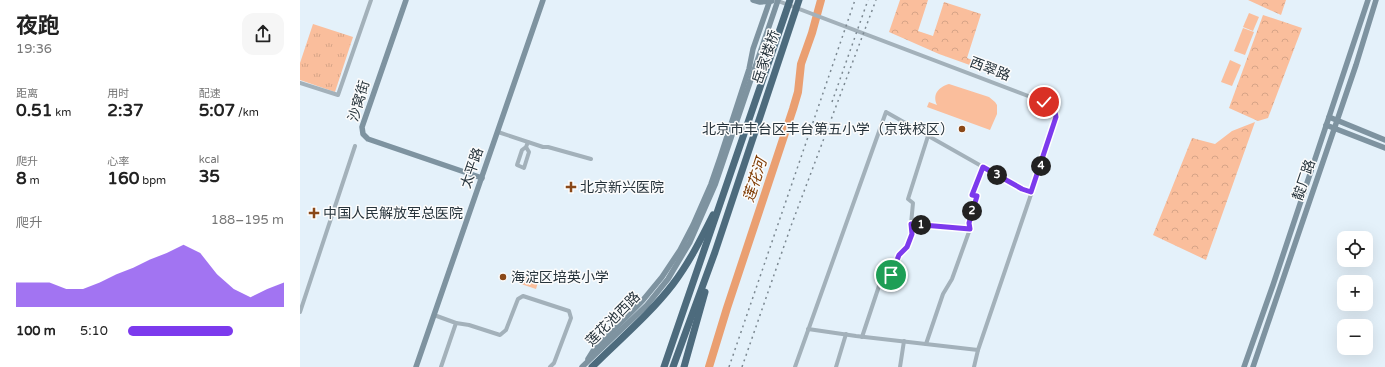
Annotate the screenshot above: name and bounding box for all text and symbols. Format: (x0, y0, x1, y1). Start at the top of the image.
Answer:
text: 夜跑 (16, 13, 60, 39)
button: share (242, 13, 284, 55)
street label: 岳家楼桥 (749, 28, 783, 86)
text: 19:36 (16, 41, 52, 57)
street label: 西翠路 (967, 54, 1013, 84)
street label: 沙窝街 (345, 78, 373, 124)
pin (1027, 85, 1061, 119)
text: 距离 (16, 87, 38, 100)
text: 用时 (107, 87, 129, 100)
text: 配速 (199, 87, 221, 100)
icon: check (1033, 91, 1055, 113)
text: 0.51 (16, 100, 52, 121)
text: 2:37 (107, 100, 144, 121)
text: 5:07 (199, 100, 235, 121)
text: km (52, 106, 71, 119)
text: /km (235, 106, 259, 119)
place label: 北京市丰台区丰台第五小学（京铁校区） (702, 121, 954, 138)
marker: 北京市丰台区丰台第五小学（京铁校区） (957, 124, 967, 134)
street label: 太平路 (457, 145, 487, 191)
text: kcal (199, 153, 219, 166)
water label: 莲花河 (739, 153, 771, 204)
text: 爬升 (16, 155, 38, 168)
text: 心率 (107, 155, 129, 168)
pin: 4 (1031, 156, 1051, 176)
street label: 靛厂路 (1289, 157, 1319, 203)
text: 4 (1038, 159, 1044, 172)
pin: 3 (987, 165, 1007, 185)
text: 35 (199, 166, 220, 187)
text: 8 (16, 168, 27, 189)
text: 160 (107, 168, 139, 189)
text: 3 (994, 168, 1000, 181)
text: m (27, 174, 40, 187)
text: bpm (139, 174, 166, 187)
place label: 北京新兴医院 (580, 179, 664, 196)
marker: 北京新兴医院 (565, 181, 577, 193)
pin: 2 (962, 201, 982, 221)
text: 2 (969, 204, 975, 217)
place label: 中国人民解放军总医院 (323, 205, 463, 222)
marker: 中国人民解放军总医院 (308, 207, 320, 219)
text: 188–195 m (211, 212, 284, 228)
text: 爬升 (16, 215, 42, 231)
pin: 1 (911, 215, 931, 235)
text: 1 (918, 218, 924, 231)
map controls (1337, 231, 1373, 355)
button: locate (1337, 231, 1373, 267)
pin (874, 258, 908, 292)
icon: arrive (880, 264, 902, 286)
place label: 海淀区培英小学 (511, 269, 609, 286)
marker: 海淀区培英小学 (498, 272, 508, 282)
button: + (1337, 275, 1373, 311)
street label: 莲花池西路 (582, 288, 644, 350)
button: − (1337, 319, 1373, 355)
text: 100 m (16, 323, 56, 339)
text: 5:10 (80, 323, 108, 339)

